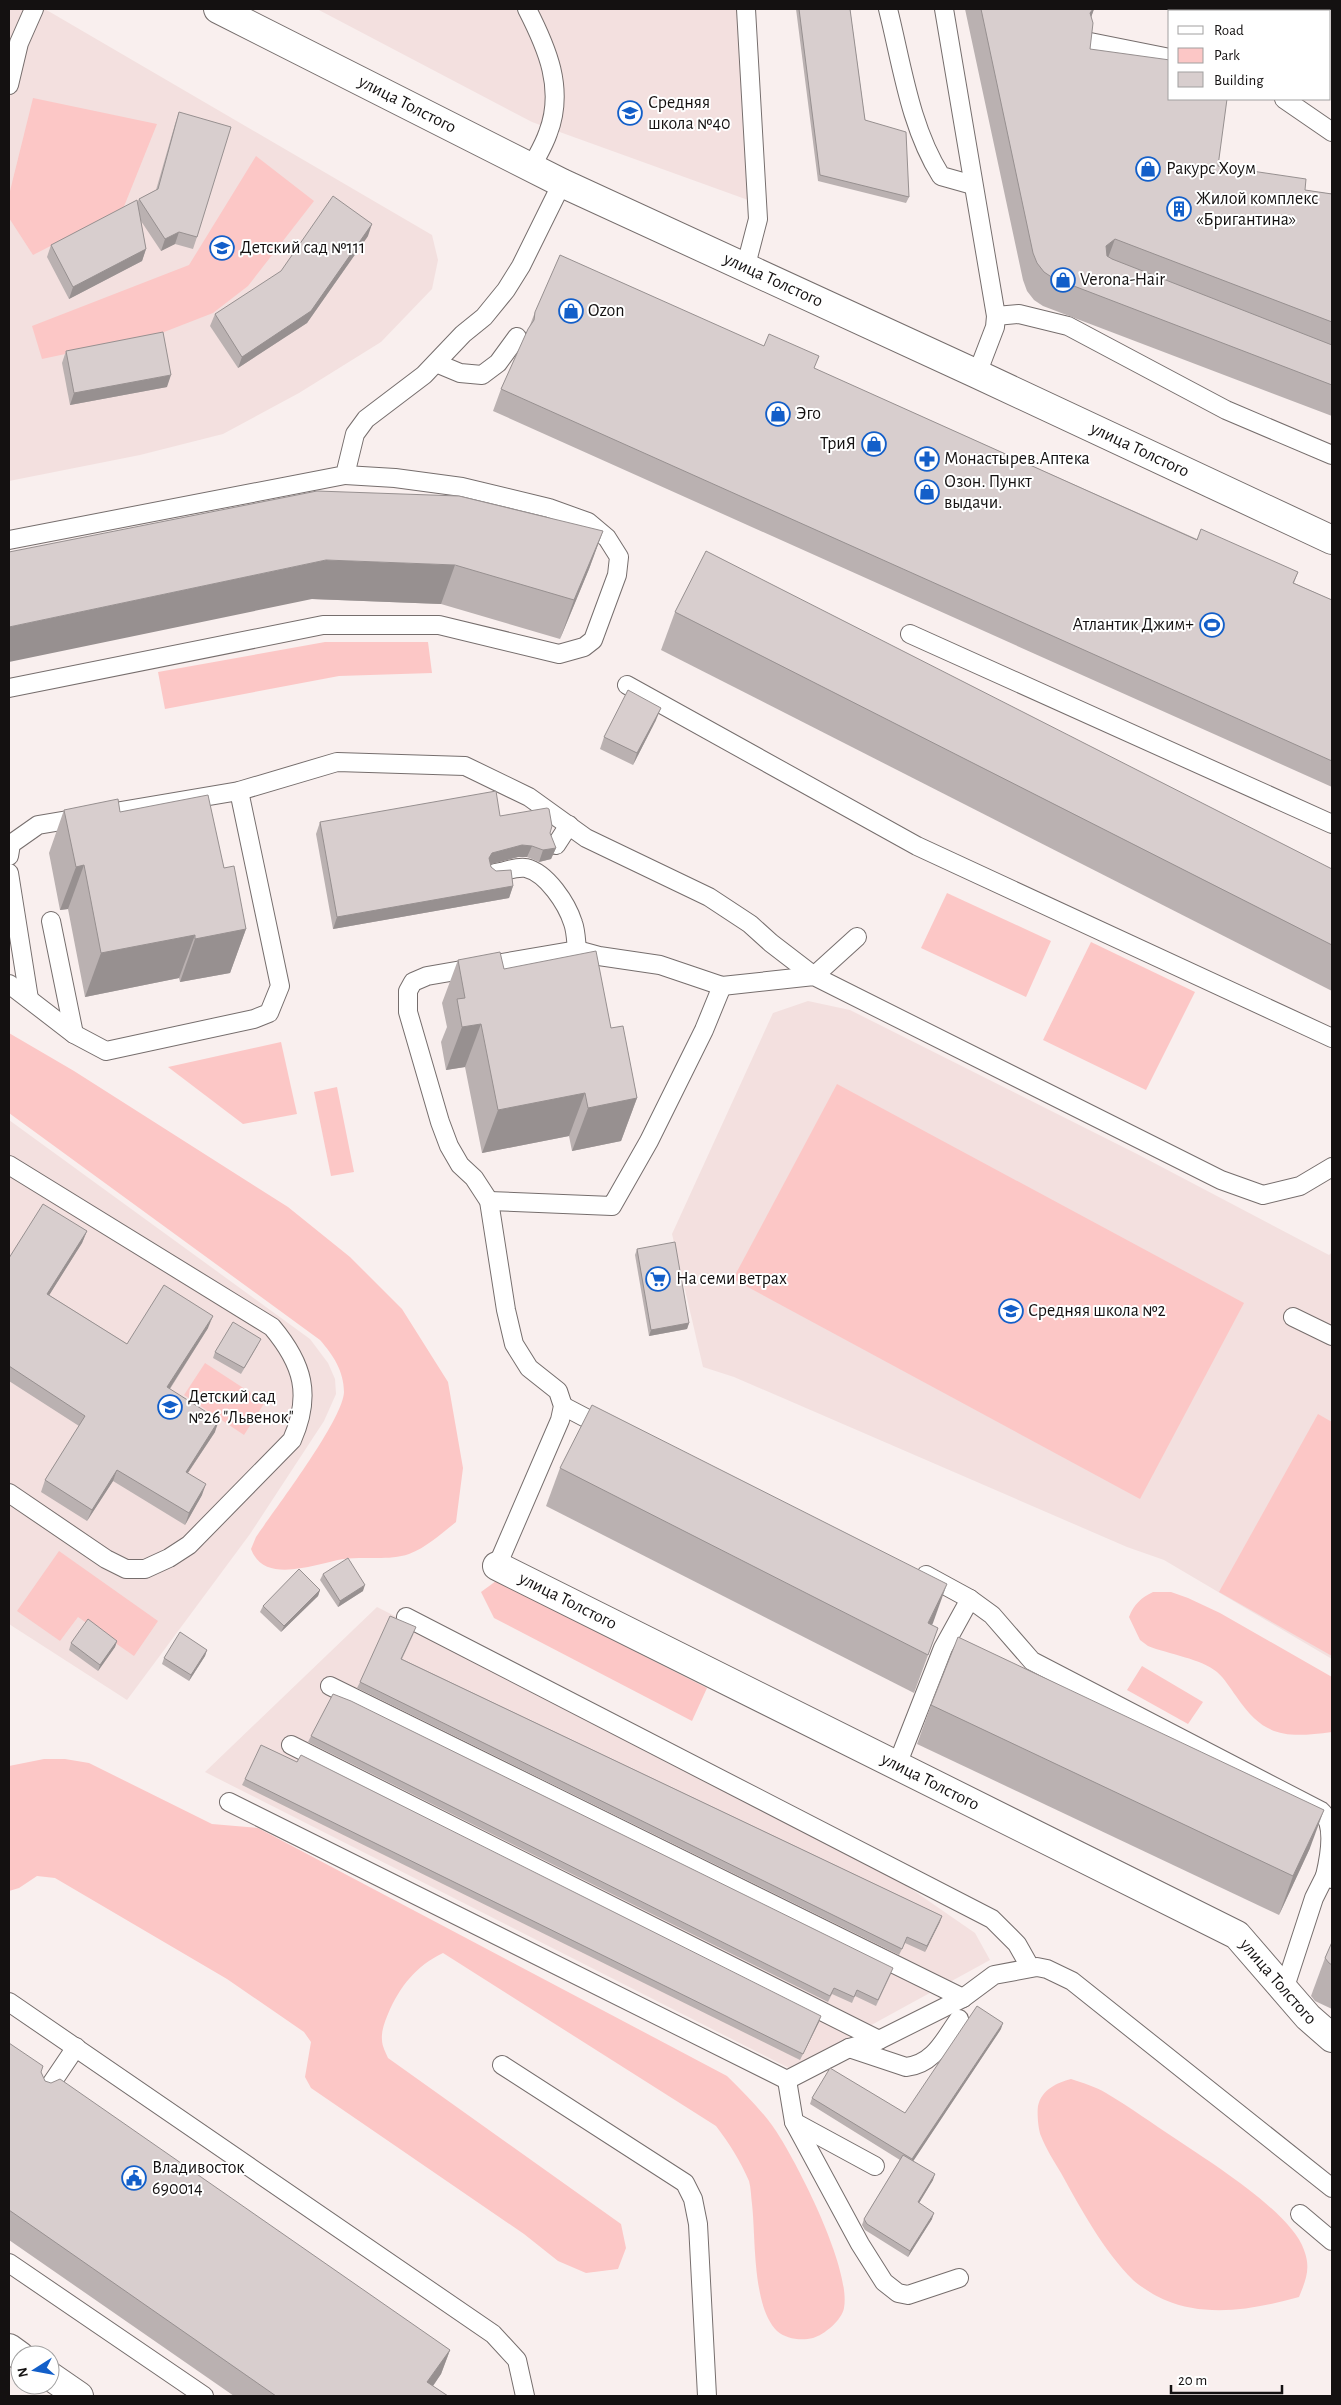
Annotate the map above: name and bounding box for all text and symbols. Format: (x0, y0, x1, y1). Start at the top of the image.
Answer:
legend (1168, 10, 1331, 100)
text: Road (1214, 23, 1244, 38)
text: Park (1214, 48, 1240, 63)
street label: улица Толстого (355, 72, 459, 137)
text: Building (1214, 73, 1264, 88)
place label: Средняя школа №40 (648, 94, 731, 133)
school or university icon: Средняя школа №40 (617, 100, 643, 126)
shop icon: Ракурс Хоум (1135, 156, 1161, 182)
place label: Ракурс Хоум (1166, 160, 1256, 178)
place label: Жилой комплекс «Бригантина» (1196, 190, 1318, 229)
building icon: Жилой комплекс «Бригантина» (1166, 196, 1192, 222)
school or university icon: Детский сад №111 (209, 235, 235, 261)
place label: Детский сад №111 (240, 239, 365, 257)
street label: улица Толстого (720, 249, 826, 311)
shop icon: Verona-Hair (1050, 267, 1076, 293)
place label: Verona-Hair (1080, 271, 1165, 289)
shop icon: Ozon (558, 298, 584, 324)
place label: Ozon (588, 302, 625, 320)
shop icon: Эго (765, 401, 791, 427)
place label: Эго (796, 405, 821, 423)
street label: улица Толстого (1087, 419, 1192, 481)
shop icon: ТриЯ (861, 431, 887, 457)
place label: ТриЯ (820, 435, 856, 453)
pharmacy icon: Монастырев.Аптека (914, 446, 940, 472)
place label: Монастырев.Аптека (944, 450, 1090, 468)
place label: Озон. Пункт выдачи. (944, 473, 1032, 512)
shop icon: Озон. Пункт выдачи. (914, 479, 940, 505)
sports icon: Атлантик Джим+ (1199, 612, 1225, 638)
place label: Атлантик Джим+ (1073, 616, 1194, 634)
supermarket icon: На семи ветрах (645, 1266, 671, 1292)
place label: На семи ветрах (676, 1270, 787, 1288)
school or university icon: Средняя школа №2 (998, 1298, 1024, 1324)
place label: Средняя школа №2 (1028, 1302, 1166, 1320)
place label: Детский сад №26 "Львенок" (188, 1388, 294, 1427)
school or university icon: Детский сад №26 "Львенок" (157, 1394, 183, 1420)
street label: улица Толстого (515, 1569, 620, 1633)
street label: улица Толстого (877, 1750, 982, 1814)
street label: улица Толстого (1235, 1935, 1319, 2028)
place label: Владивосток 690014 (152, 2159, 245, 2198)
public building icon: Владивосток 690014 (121, 2165, 147, 2191)
north arrow (10, 2345, 60, 2395)
scale bar (1171, 2362, 1282, 2394)
text: N (15, 2366, 31, 2378)
text: 20 m (1178, 2373, 1207, 2388)

